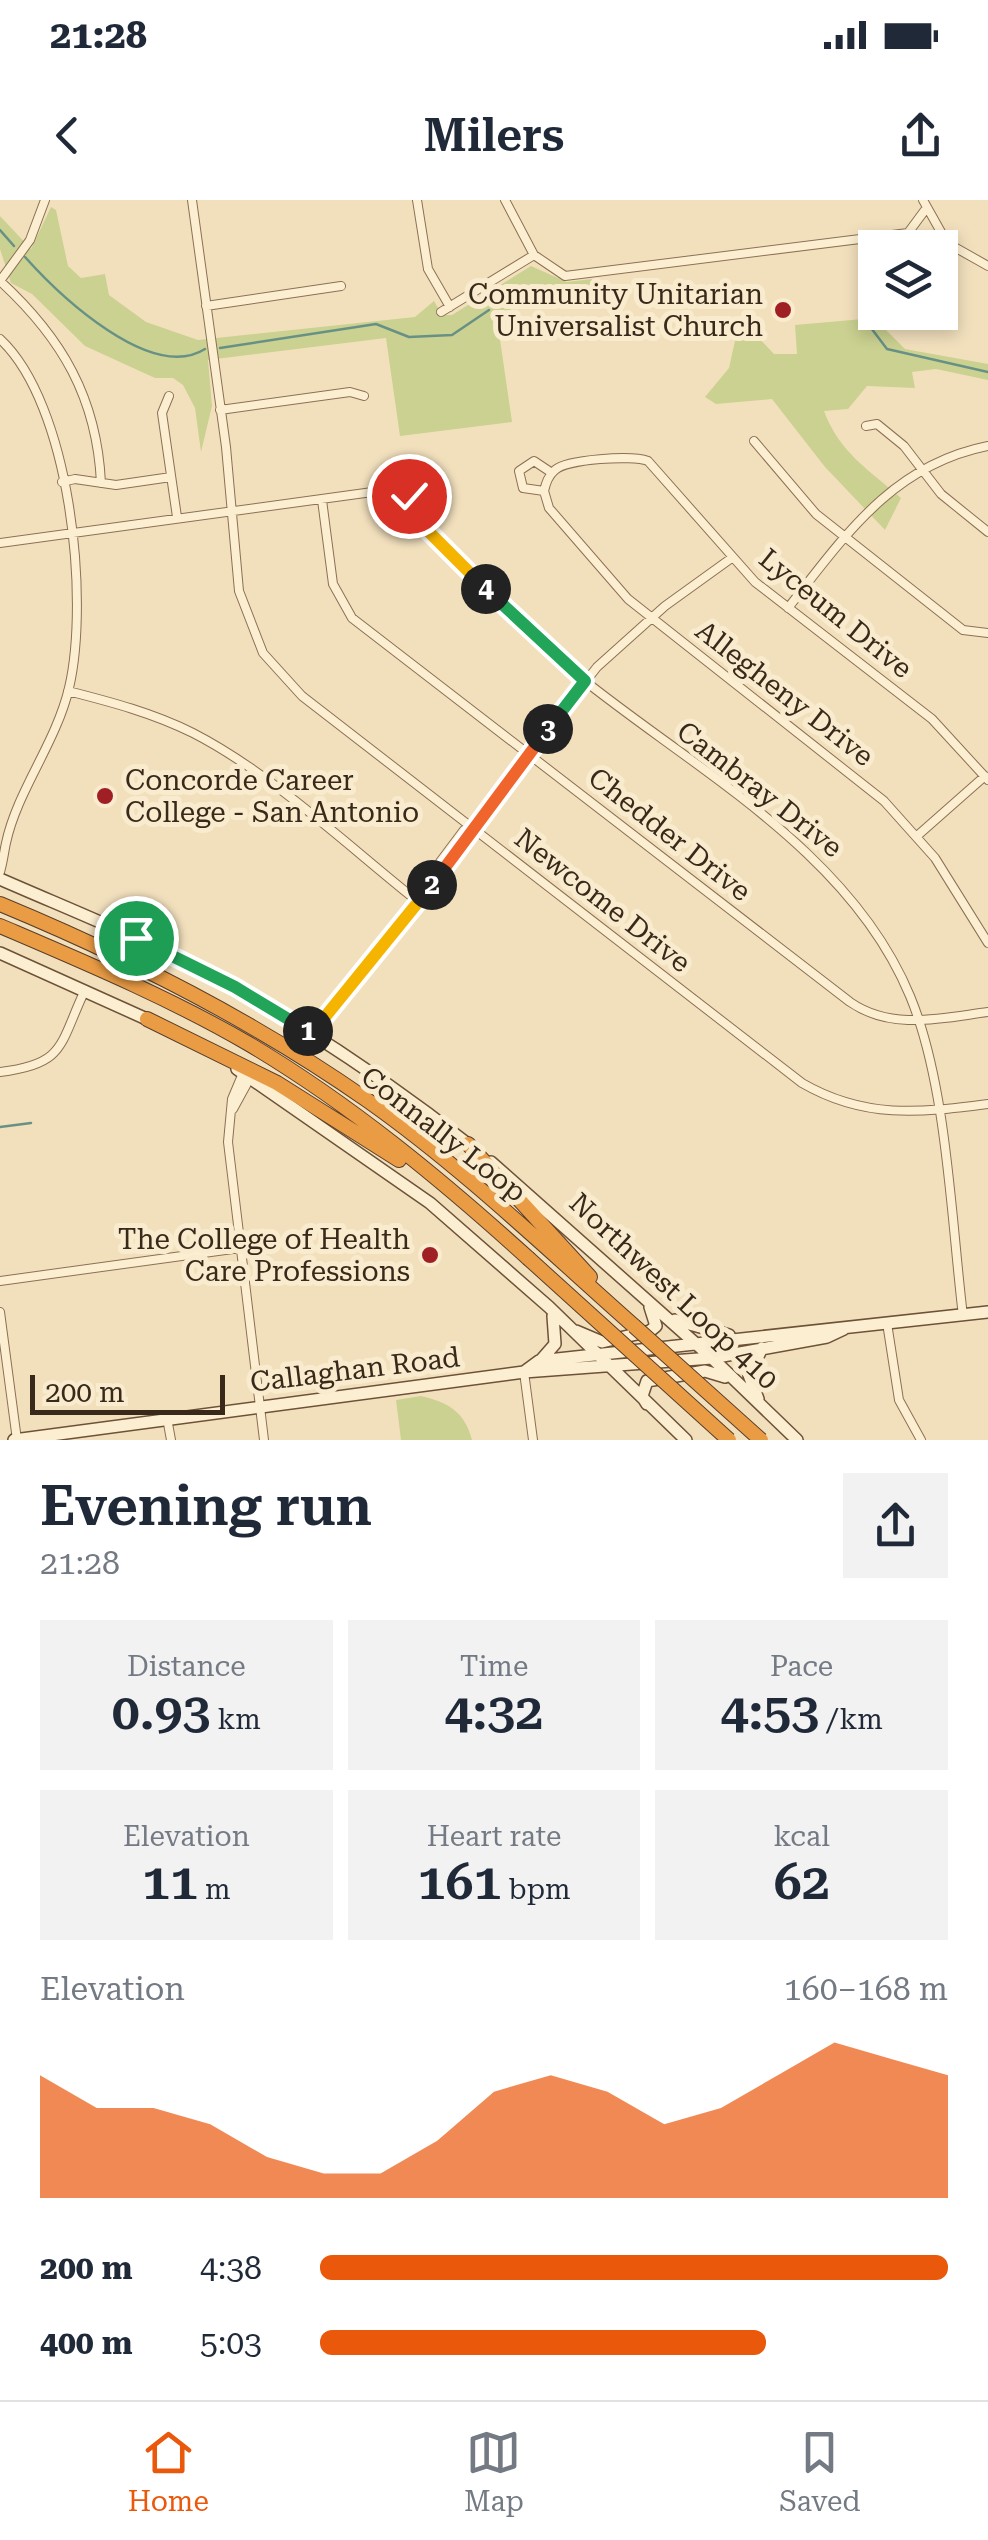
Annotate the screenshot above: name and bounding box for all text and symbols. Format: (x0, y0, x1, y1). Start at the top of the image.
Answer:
text: 21:28 (50, 13, 147, 57)
icon: back (40, 108, 95, 163)
icon: share (893, 108, 948, 163)
text: Milers (424, 109, 564, 162)
map controls (858, 230, 958, 330)
button: layers (858, 230, 958, 330)
place label: Community Unitarian Universalist Church (468, 278, 763, 343)
marker: Community Unitarian Universalist Church (772, 299, 794, 321)
pin (367, 454, 452, 539)
icon: check (382, 469, 437, 524)
street label: Lyceum Drive (753, 542, 919, 685)
pin: 4 (461, 564, 511, 614)
text: 4 (478, 572, 494, 605)
street label: Allegheny Drive (689, 614, 880, 773)
pin: 3 (523, 704, 573, 754)
text: 3 (540, 712, 556, 745)
street label: Cambray Drive (670, 715, 849, 864)
street label: Chedder Drive (582, 761, 757, 908)
place label: Concorde Career College - San Antonio (125, 764, 419, 829)
marker: Concorde Career College - San Antonio (94, 785, 116, 807)
street label: Newcome Drive (508, 822, 697, 979)
pin: 2 (407, 860, 457, 910)
text: 2 (424, 868, 440, 901)
pin (94, 896, 179, 981)
icon: arrive (109, 911, 164, 966)
pin: 1 (283, 1006, 333, 1056)
text: 1 (300, 1014, 316, 1047)
street label: Connally Loop (355, 1060, 533, 1209)
street label: Northwest Loop 410 (563, 1186, 785, 1396)
place label: The College of Health Care Professions (118, 1223, 410, 1288)
marker: The College of Health Care Professions (419, 1244, 441, 1266)
street label: Callaghan Road (248, 1340, 462, 1399)
scale bar (30, 1370, 225, 1414)
text: 200 m (45, 1376, 125, 1409)
button: share (843, 1473, 948, 1578)
text: Evening run (40, 1474, 372, 1538)
text: 21:28 (40, 1544, 120, 1582)
text: Distance (127, 1650, 246, 1683)
text: Time (460, 1650, 528, 1683)
text: Pace (770, 1650, 833, 1683)
text: 0.93 (112, 1683, 211, 1741)
text: 4:32 (445, 1683, 543, 1741)
text: 4:53 (721, 1683, 819, 1741)
text: km (211, 1703, 261, 1736)
text: /km (819, 1703, 883, 1736)
text: Elevation (123, 1820, 250, 1853)
text: Heart rate (427, 1820, 561, 1853)
text: kcal (773, 1820, 830, 1853)
text: 11 (142, 1853, 198, 1911)
text: 161 (417, 1853, 501, 1911)
text: 62 (774, 1853, 830, 1911)
text: m (198, 1873, 231, 1906)
text: bpm (501, 1873, 570, 1906)
text: Elevation (40, 1970, 185, 2008)
text: 160–168 m (784, 1970, 948, 2008)
text: 200 m (40, 2249, 133, 2287)
text: 4:38 (200, 2249, 262, 2287)
text: 400 m (40, 2324, 133, 2362)
text: 5:03 (200, 2324, 262, 2362)
tab: Home (128, 2425, 209, 2518)
tab: Map (464, 2425, 524, 2518)
tab: Saved (779, 2425, 860, 2518)

